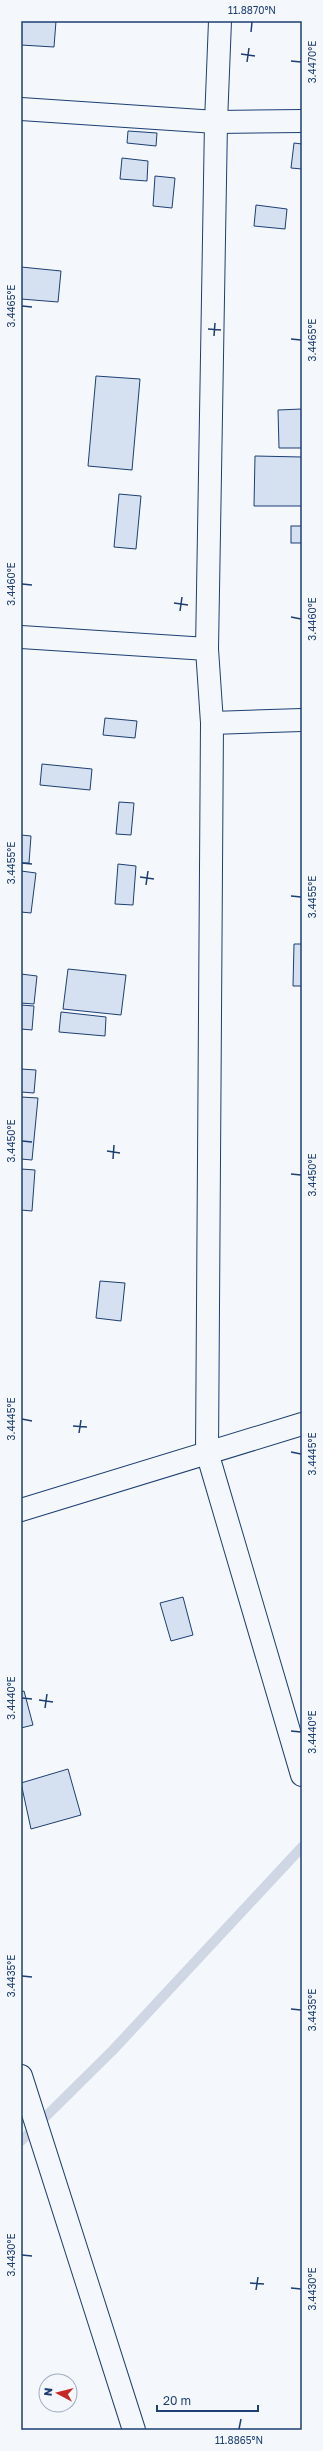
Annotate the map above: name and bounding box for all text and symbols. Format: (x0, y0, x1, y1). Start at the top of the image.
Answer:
text: 11.8870°N (228, 4, 276, 16)
text: 3.4470°E (306, 41, 318, 83)
text: 3.4465°E (5, 285, 17, 327)
text: 3.4465°E (306, 319, 318, 361)
text: 3.4460°E (5, 562, 17, 606)
text: 3.4460°E (306, 597, 318, 641)
text: 3.4455°E (5, 842, 17, 884)
text: 3.4455°E (306, 876, 318, 918)
text: 3.4450°E (5, 1119, 17, 1163)
text: 3.4450°E (306, 1153, 318, 1197)
text: 3.4445°E (5, 1398, 17, 1440)
text: 3.4445°E (306, 1433, 318, 1475)
text: 3.4440°E (5, 1676, 17, 1720)
text: 3.4440°E (306, 1710, 318, 1754)
text: 3.4435°E (5, 1955, 17, 1997)
text: 3.4435°E (306, 1989, 318, 2031)
text: 3.4430°E (5, 2233, 17, 2277)
text: 3.4430°E (306, 2267, 318, 2311)
north arrow (38, 2373, 78, 2413)
text: N (41, 2387, 55, 2397)
scale bar (157, 2387, 258, 2413)
text: 20 m (163, 2393, 191, 2408)
text: 11.8865°N (215, 2434, 263, 2446)

